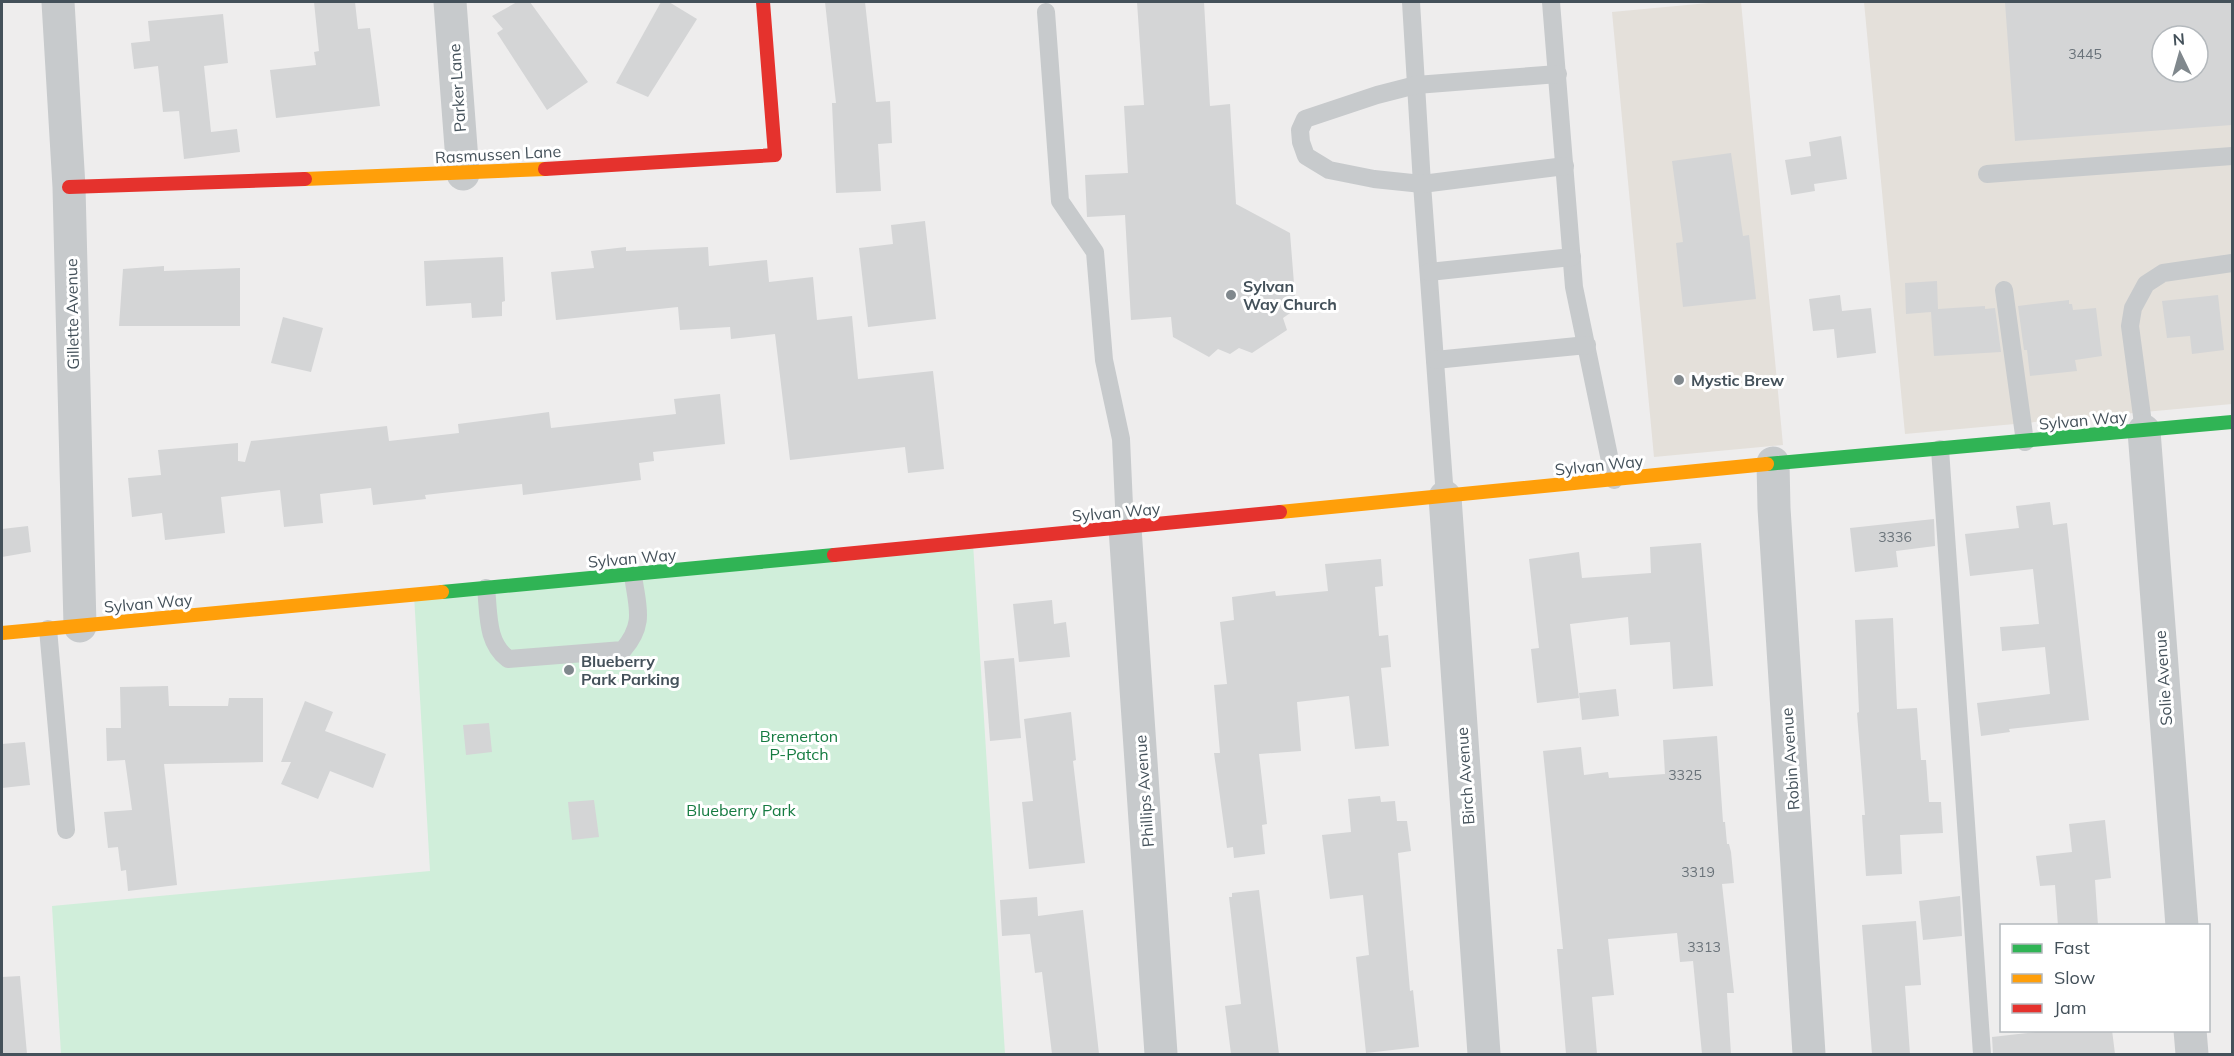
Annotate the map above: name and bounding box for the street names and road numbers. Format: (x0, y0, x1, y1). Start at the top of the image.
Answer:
street label: Parker Lane (444, 43, 470, 133)
street label: Rasmussen Lane (434, 141, 562, 167)
street label: Gillette Avenue (61, 258, 83, 370)
street label: Sylvan Way (2038, 406, 2128, 434)
street label: Sylvan Way (1554, 450, 1645, 480)
street label: Sylvan Way (1071, 498, 1161, 526)
street label: Sylvan Way (587, 544, 677, 572)
street label: Sylvan Way (103, 589, 193, 617)
street label: Solie Avenue (2150, 630, 2176, 726)
street label: Robin Avenue (1776, 707, 1804, 811)
street label: Birch Avenue (1452, 727, 1478, 825)
street label: Phillips Avenue (1130, 734, 1158, 848)

